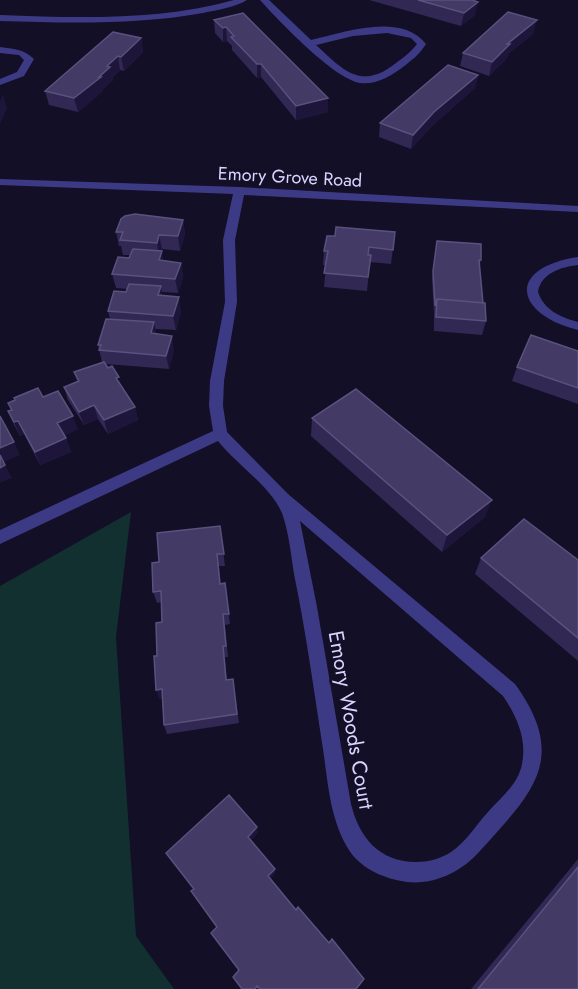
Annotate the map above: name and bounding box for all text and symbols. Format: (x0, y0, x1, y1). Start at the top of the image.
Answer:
street label: Emory Grove Road (217, 160, 363, 194)
street label: Emory Woods Court (321, 628, 381, 812)

